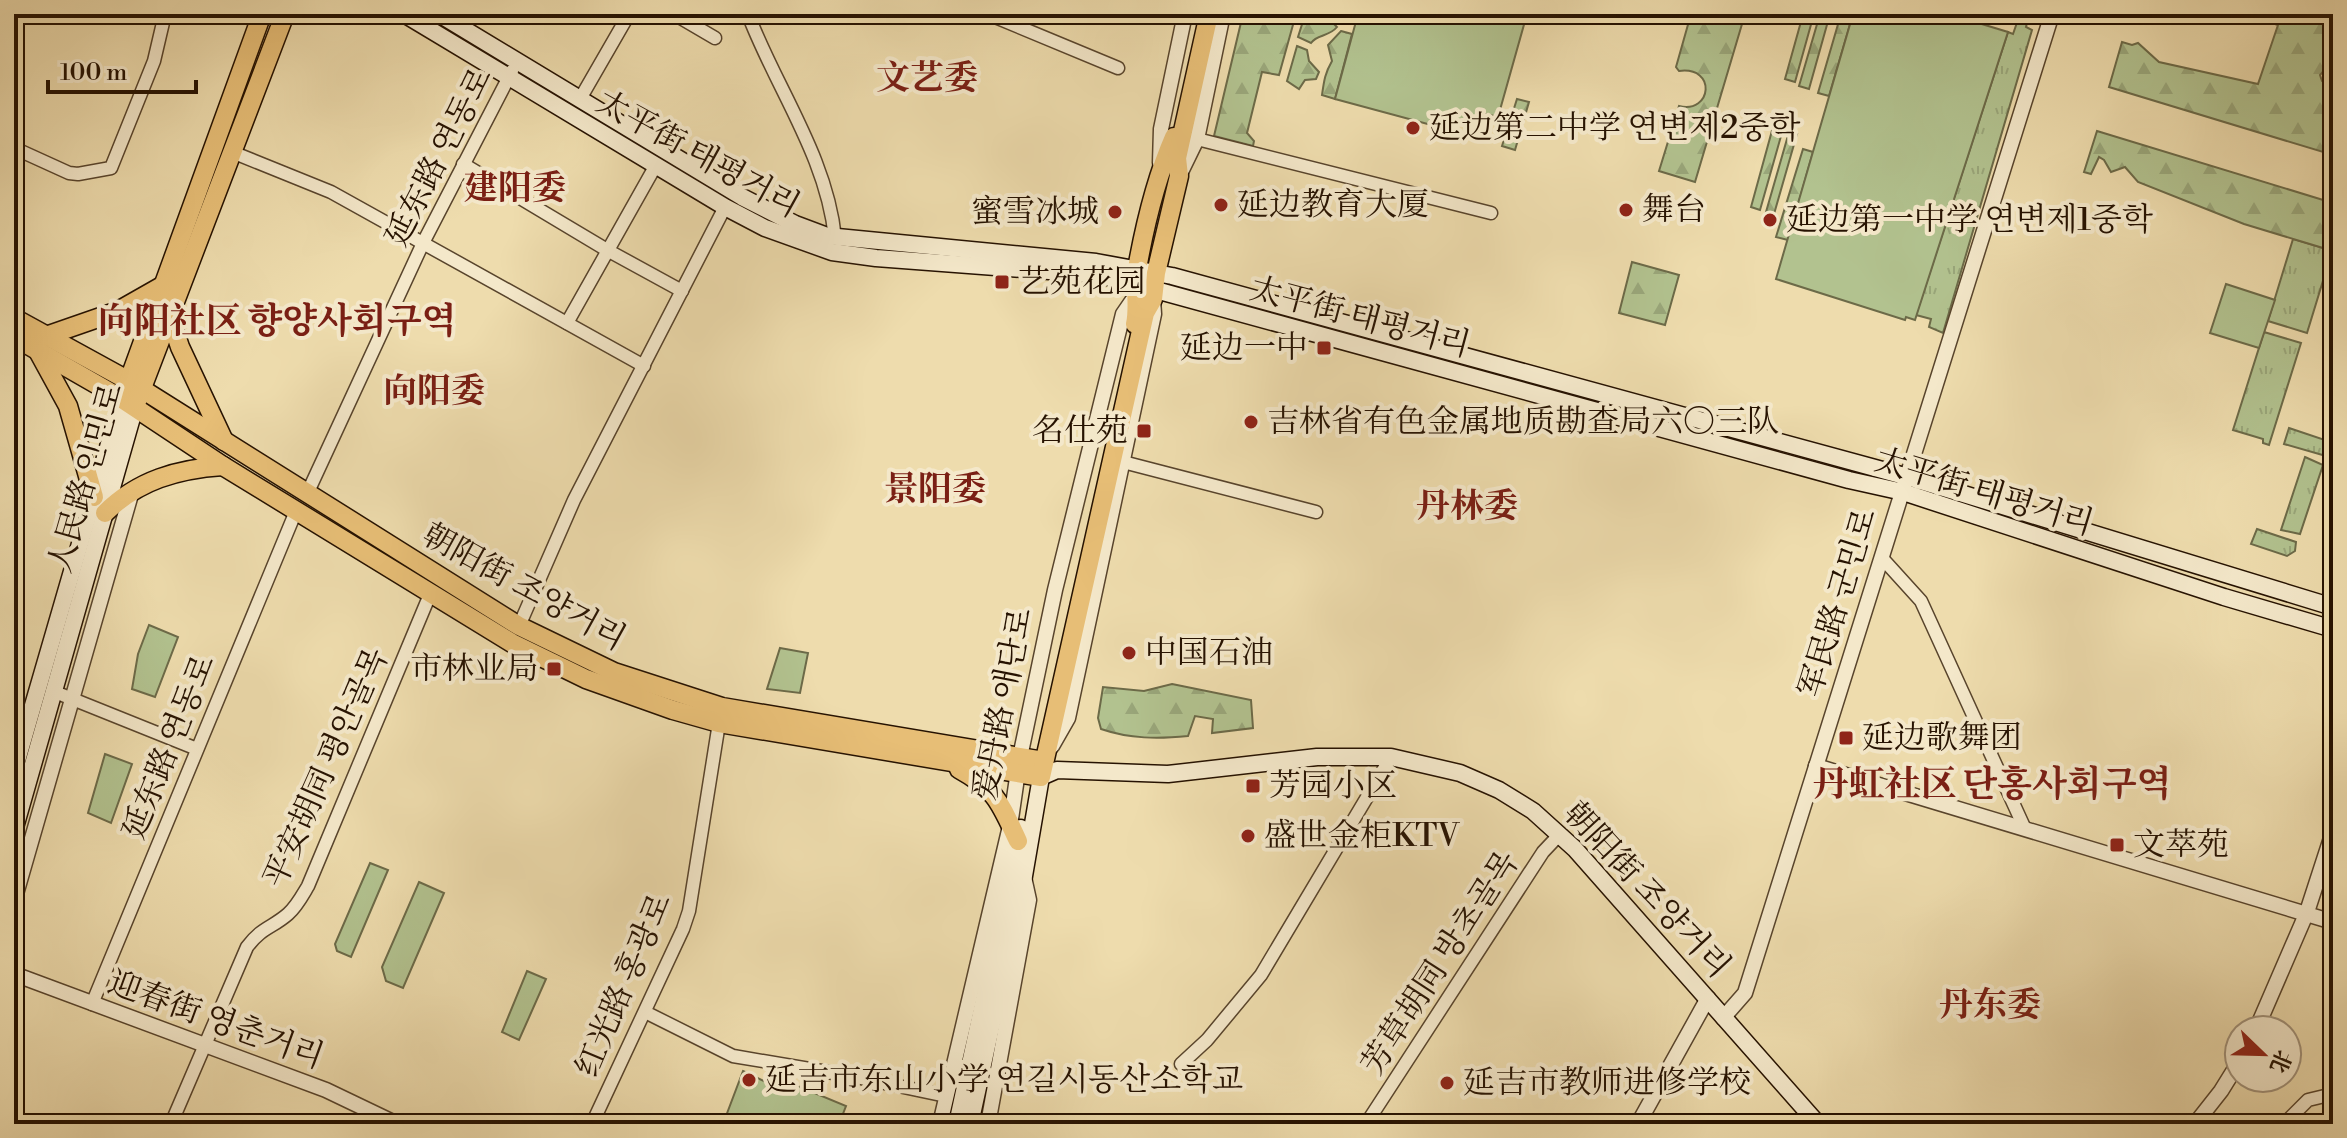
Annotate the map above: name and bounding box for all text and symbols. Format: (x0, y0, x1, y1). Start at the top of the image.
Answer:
scale bar (48, 44, 196, 94)
text: 100 m (60, 58, 127, 88)
district label: 文艺委 (876, 58, 978, 100)
street label: 延东路 연동로 (377, 61, 501, 253)
street label: 太平街 태평거리 (589, 82, 807, 226)
place label: 延边第二中学 연변제2중학 (1429, 108, 1800, 148)
marker: 延边第二中学 연변제2중학 (1404, 119, 1422, 137)
district label: 建阳委 (464, 168, 566, 210)
place label: 延边教育大厦 (1237, 185, 1429, 225)
place label: 舞台 (1642, 190, 1706, 230)
place label: 蜜雪冰城 (971, 192, 1099, 232)
marker: 延边教育大厦 (1212, 196, 1230, 214)
place label: 延边第一中学 연변제1중학 (1786, 200, 2153, 240)
marker: 舞台 (1617, 201, 1635, 219)
marker: 蜜雪冰城 (1106, 203, 1124, 221)
marker: 延边第一中学 연변제1중학 (1761, 211, 1779, 229)
place label: 艺苑花园 (1018, 262, 1146, 302)
street label: 太平街 태평거리 (1246, 268, 1474, 366)
marker: 艺苑花园 (993, 273, 1011, 291)
district label: 向阳社区 향양사회구역 (98, 300, 456, 345)
place label: 延边一中 (1180, 328, 1308, 368)
marker: 延边一中 (1315, 339, 1333, 357)
district label: 向阳委 (383, 371, 485, 413)
street label: 人民路 인민로 (40, 379, 132, 577)
place label: 吉林省有色金属地质勘查局六〇三队 (1267, 402, 1779, 442)
place label: 名仕苑 (1032, 411, 1128, 451)
marker: 吉林省有色金属地质勘查局六〇三队 (1242, 413, 1260, 431)
marker: 名仕苑 (1135, 422, 1153, 440)
street label: 太平街 태평거리 (1870, 440, 2098, 544)
district label: 景阳委 (884, 469, 986, 511)
district label: 丹林委 (1416, 486, 1518, 528)
street label: 军民路 군민로 (1790, 504, 1886, 702)
street label: 朝阳街 조양거리 (415, 515, 633, 659)
street label: 爱丹路 애단로 (965, 604, 1041, 804)
place label: 中国石油 (1145, 633, 1273, 673)
street label: 平安胡同 평안골목 (255, 642, 397, 894)
marker: 中国石油 (1120, 644, 1138, 662)
street label: 延东路 연동로 (114, 649, 224, 845)
place label: 市林业局 (410, 649, 538, 689)
marker: 市林业局 (545, 660, 563, 678)
place label: 延边歌舞团 (1862, 718, 2022, 758)
marker: 延边歌舞团 (1837, 729, 1855, 747)
district label: 丹虹社区 단홍사회구역 (1813, 763, 2171, 808)
place label: 芳园小区 (1269, 766, 1397, 806)
marker: 芳园小区 (1244, 777, 1262, 795)
street label: 朝阳街 조양거리 (1555, 794, 1739, 986)
place label: 盛世金柜KTV (1264, 816, 1461, 856)
place label: 文萃苑 (2133, 825, 2229, 865)
marker: 盛世金柜KTV (1239, 827, 1257, 845)
marker: 文萃苑 (2108, 836, 2126, 854)
street label: 芳草胡同 방초골목 (1353, 844, 1527, 1082)
street label: 红光路 홍광로 (567, 887, 681, 1083)
street label: 迎春街 영춘거리 (103, 963, 329, 1077)
district label: 丹东委 (1939, 985, 2041, 1027)
north arrow (2223, 1014, 2303, 1094)
text: 北 (2263, 1046, 2297, 1077)
place label: 延吉市东山小学 연길시동산소학교 (765, 1060, 1243, 1100)
place label: 延吉市教师进修学校 (1463, 1063, 1751, 1103)
marker: 延吉市东山小学 연길시동산소학교 (740, 1071, 758, 1089)
marker: 延吉市教师进修学校 (1438, 1074, 1456, 1092)

